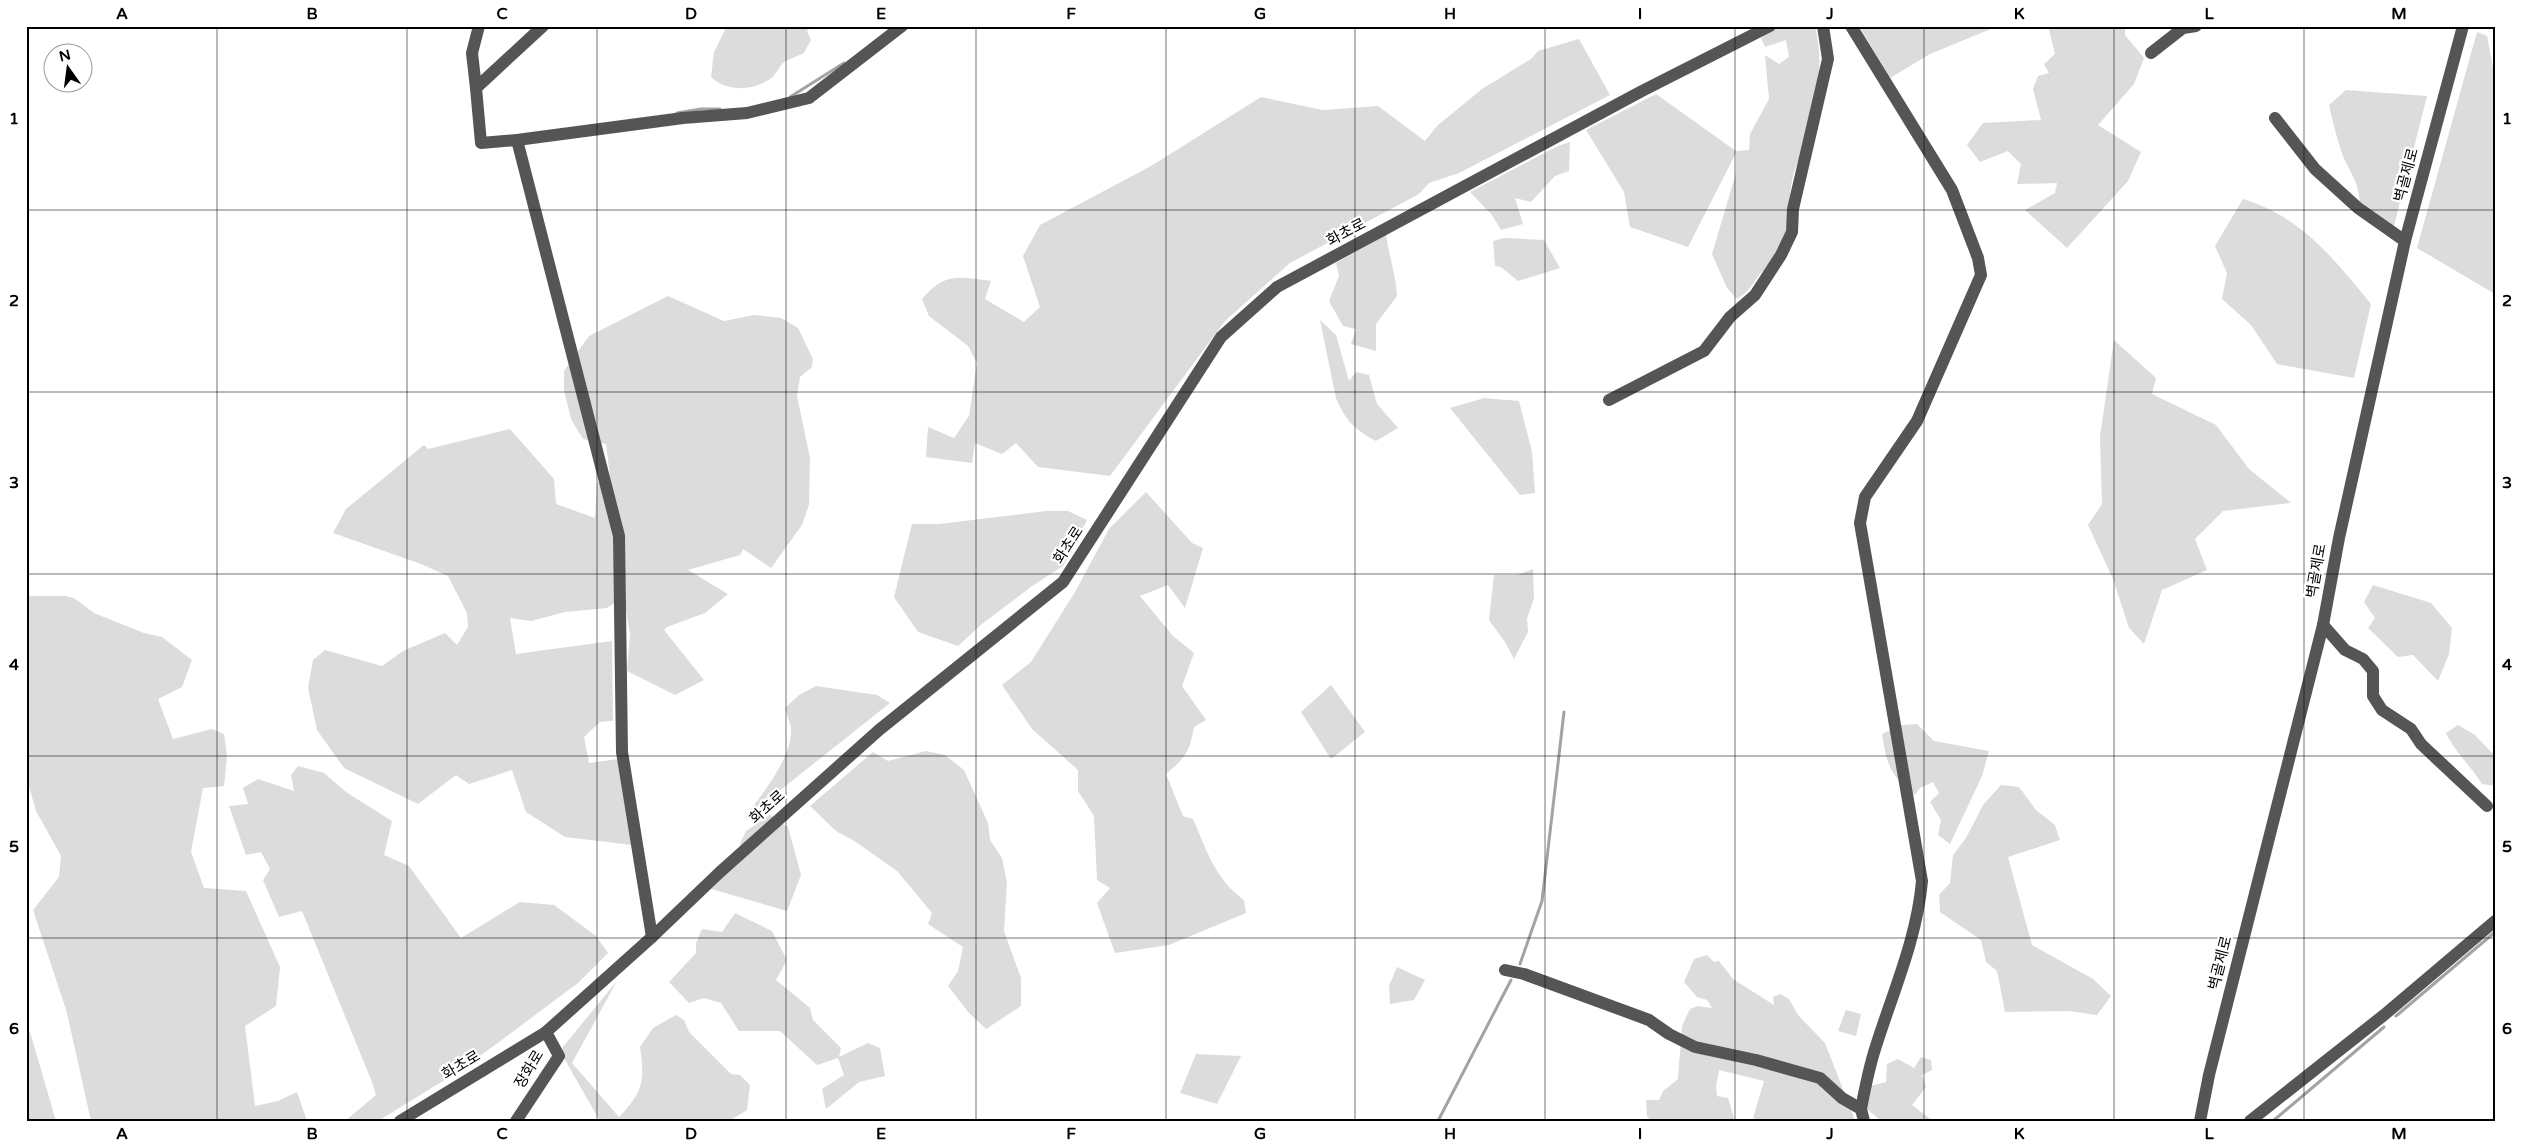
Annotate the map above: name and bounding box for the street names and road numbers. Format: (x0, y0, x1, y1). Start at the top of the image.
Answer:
street label: 벽골제로 (2390, 146, 2422, 204)
street label: 화초로 (1323, 214, 1369, 250)
street label: 화초로 (1049, 523, 1087, 567)
street label: 벽골제로 (2302, 542, 2330, 600)
street label: 화초로 (746, 786, 788, 828)
street label: 벽골제로 (2205, 934, 2235, 992)
street label: 화초로 (439, 1047, 483, 1083)
street label: 장화로 (511, 1047, 547, 1091)

